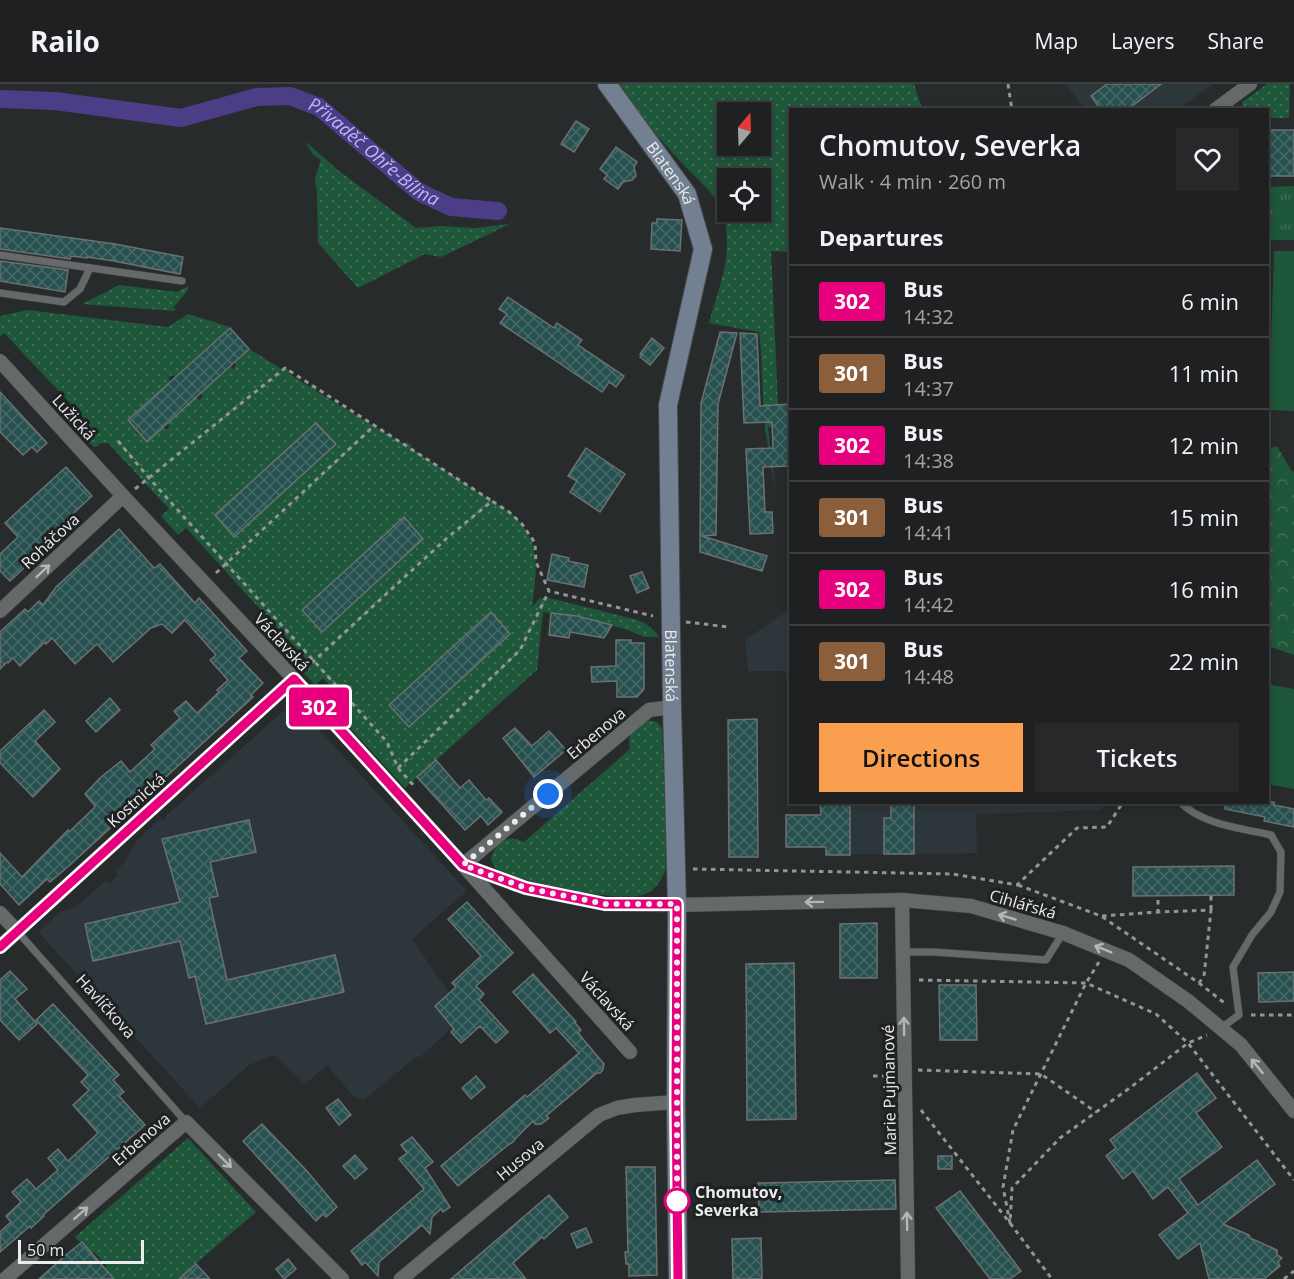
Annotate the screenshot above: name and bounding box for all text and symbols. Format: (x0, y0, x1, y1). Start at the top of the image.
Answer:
text: Railo (30, 22, 100, 60)
text: Map (1035, 27, 1078, 55)
text: Layers (1111, 27, 1175, 55)
text: Share (1208, 27, 1264, 55)
water label: Přivaděč Ohře-Bílina (305, 91, 444, 211)
north arrow (717, 102, 771, 156)
map controls (717, 102, 771, 222)
text: Chomutov, Severka (819, 126, 1081, 164)
button: heart (1176, 128, 1239, 191)
street label: Blatenská (641, 137, 700, 207)
button: locate (717, 168, 771, 222)
text: Walk · 4 min · 260 m (819, 168, 1006, 195)
text: Departures (819, 222, 943, 252)
text: Bus (903, 273, 943, 303)
text: 6 min (1181, 286, 1239, 316)
text: 302 (834, 287, 870, 315)
text: 14:32 (903, 303, 954, 330)
text: Bus (903, 345, 943, 375)
text: 11 min (1169, 358, 1239, 388)
text: 301 (834, 359, 870, 387)
text: 14:37 (903, 375, 954, 402)
street label: Lužická (48, 389, 100, 445)
text: Bus (903, 417, 943, 447)
text: 12 min (1169, 430, 1239, 460)
text: 302 (834, 431, 870, 459)
text: 14:38 (903, 447, 954, 474)
text: Bus (903, 489, 943, 519)
text: 15 min (1169, 502, 1239, 532)
text: 301 (834, 503, 870, 531)
street label: Roháčova (16, 508, 84, 574)
text: 14:41 (903, 519, 954, 546)
text: Bus (903, 561, 943, 591)
one-way arrow (35, 564, 50, 578)
text: 16 min (1169, 574, 1239, 604)
text: 302 (834, 575, 870, 603)
text: 14:42 (903, 591, 954, 618)
street label: Václavská (249, 608, 315, 676)
street label: Blatenská (660, 629, 683, 702)
text: Bus (903, 633, 943, 663)
text: 22 min (1169, 646, 1239, 676)
text: 301 (834, 647, 870, 675)
text: 14:48 (903, 663, 954, 690)
line badge: 302 (284, 688, 354, 726)
text: 302 (301, 693, 337, 721)
street label: Erbenova (562, 702, 630, 764)
button: Directions (819, 723, 1023, 792)
button: Tickets (1035, 723, 1239, 792)
street label: Kostnická (102, 768, 170, 832)
your location (533, 779, 563, 809)
street label: Cihlářská (987, 884, 1059, 924)
one-way arrow (804, 896, 824, 908)
one-way arrow (998, 910, 1017, 922)
one-way arrow (1094, 943, 1113, 954)
street label: Václavská (575, 967, 639, 1035)
street label: Havlíčkova (71, 969, 141, 1043)
one-way arrow (898, 1016, 910, 1036)
street label: Marie Pujmanové (877, 1025, 901, 1155)
one-way arrow (1251, 1058, 1264, 1074)
street label: Erbenova (107, 1108, 175, 1170)
street label: Husova (492, 1133, 548, 1185)
one-way arrow (218, 1154, 233, 1169)
place label: Chomutov, Severka (695, 1181, 782, 1221)
marker: Chomutov, Severka (664, 1188, 690, 1214)
one-way arrow (73, 1206, 88, 1220)
one-way arrow (901, 1211, 913, 1231)
scale bar (18, 1237, 144, 1264)
text: 50 m (27, 1239, 64, 1261)

